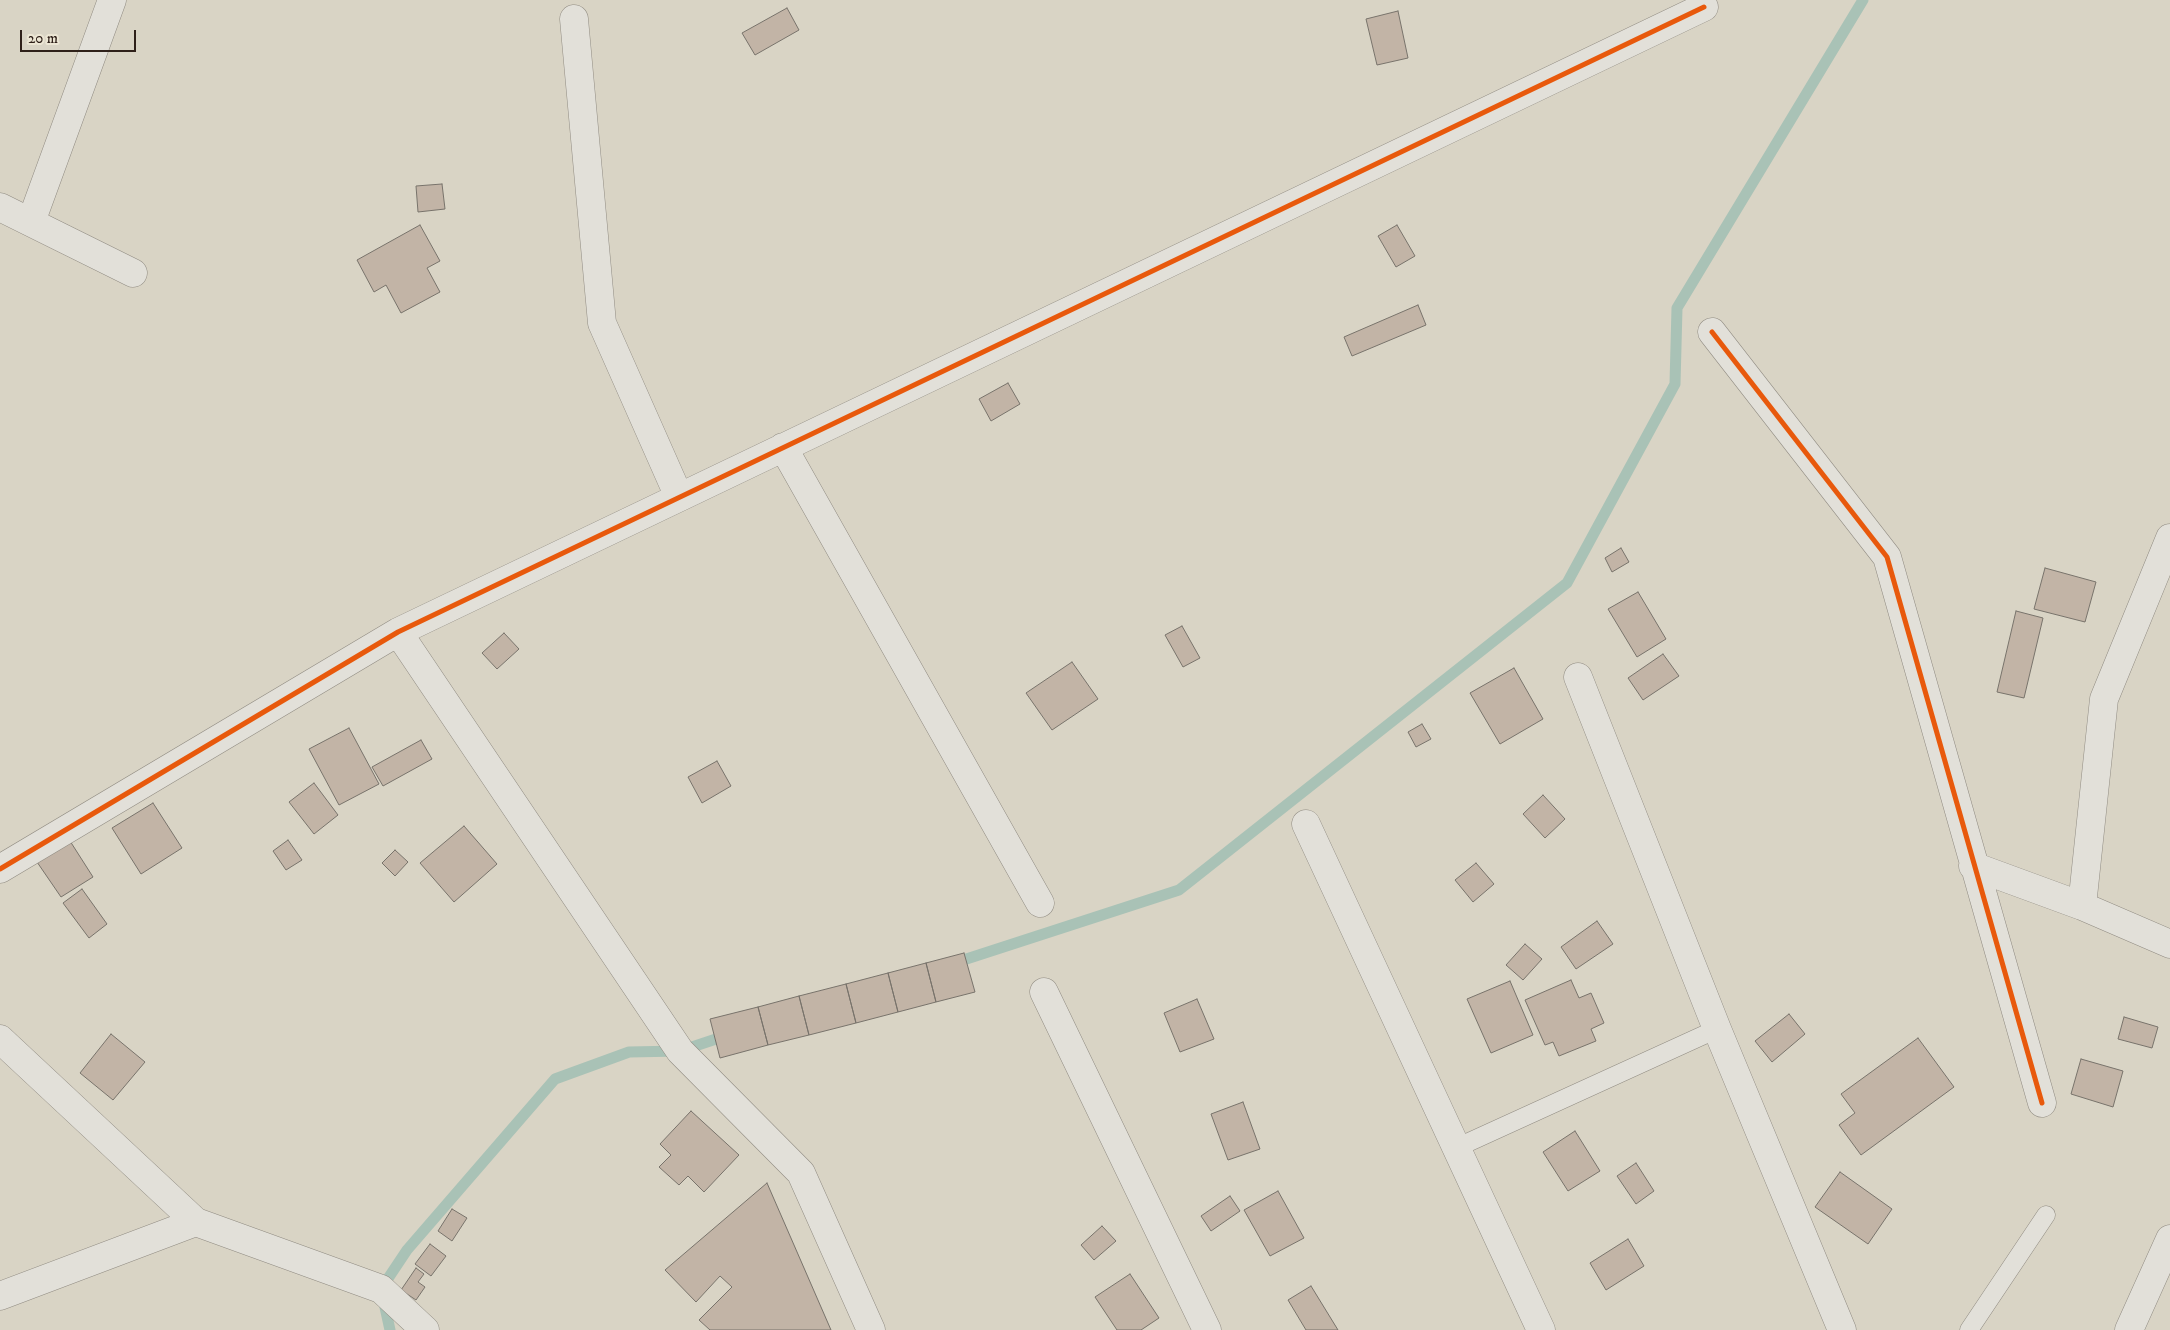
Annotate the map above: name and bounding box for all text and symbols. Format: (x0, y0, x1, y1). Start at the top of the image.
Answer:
scale bar (22, 20, 139, 52)
text: 20 m (28, 29, 58, 48)

